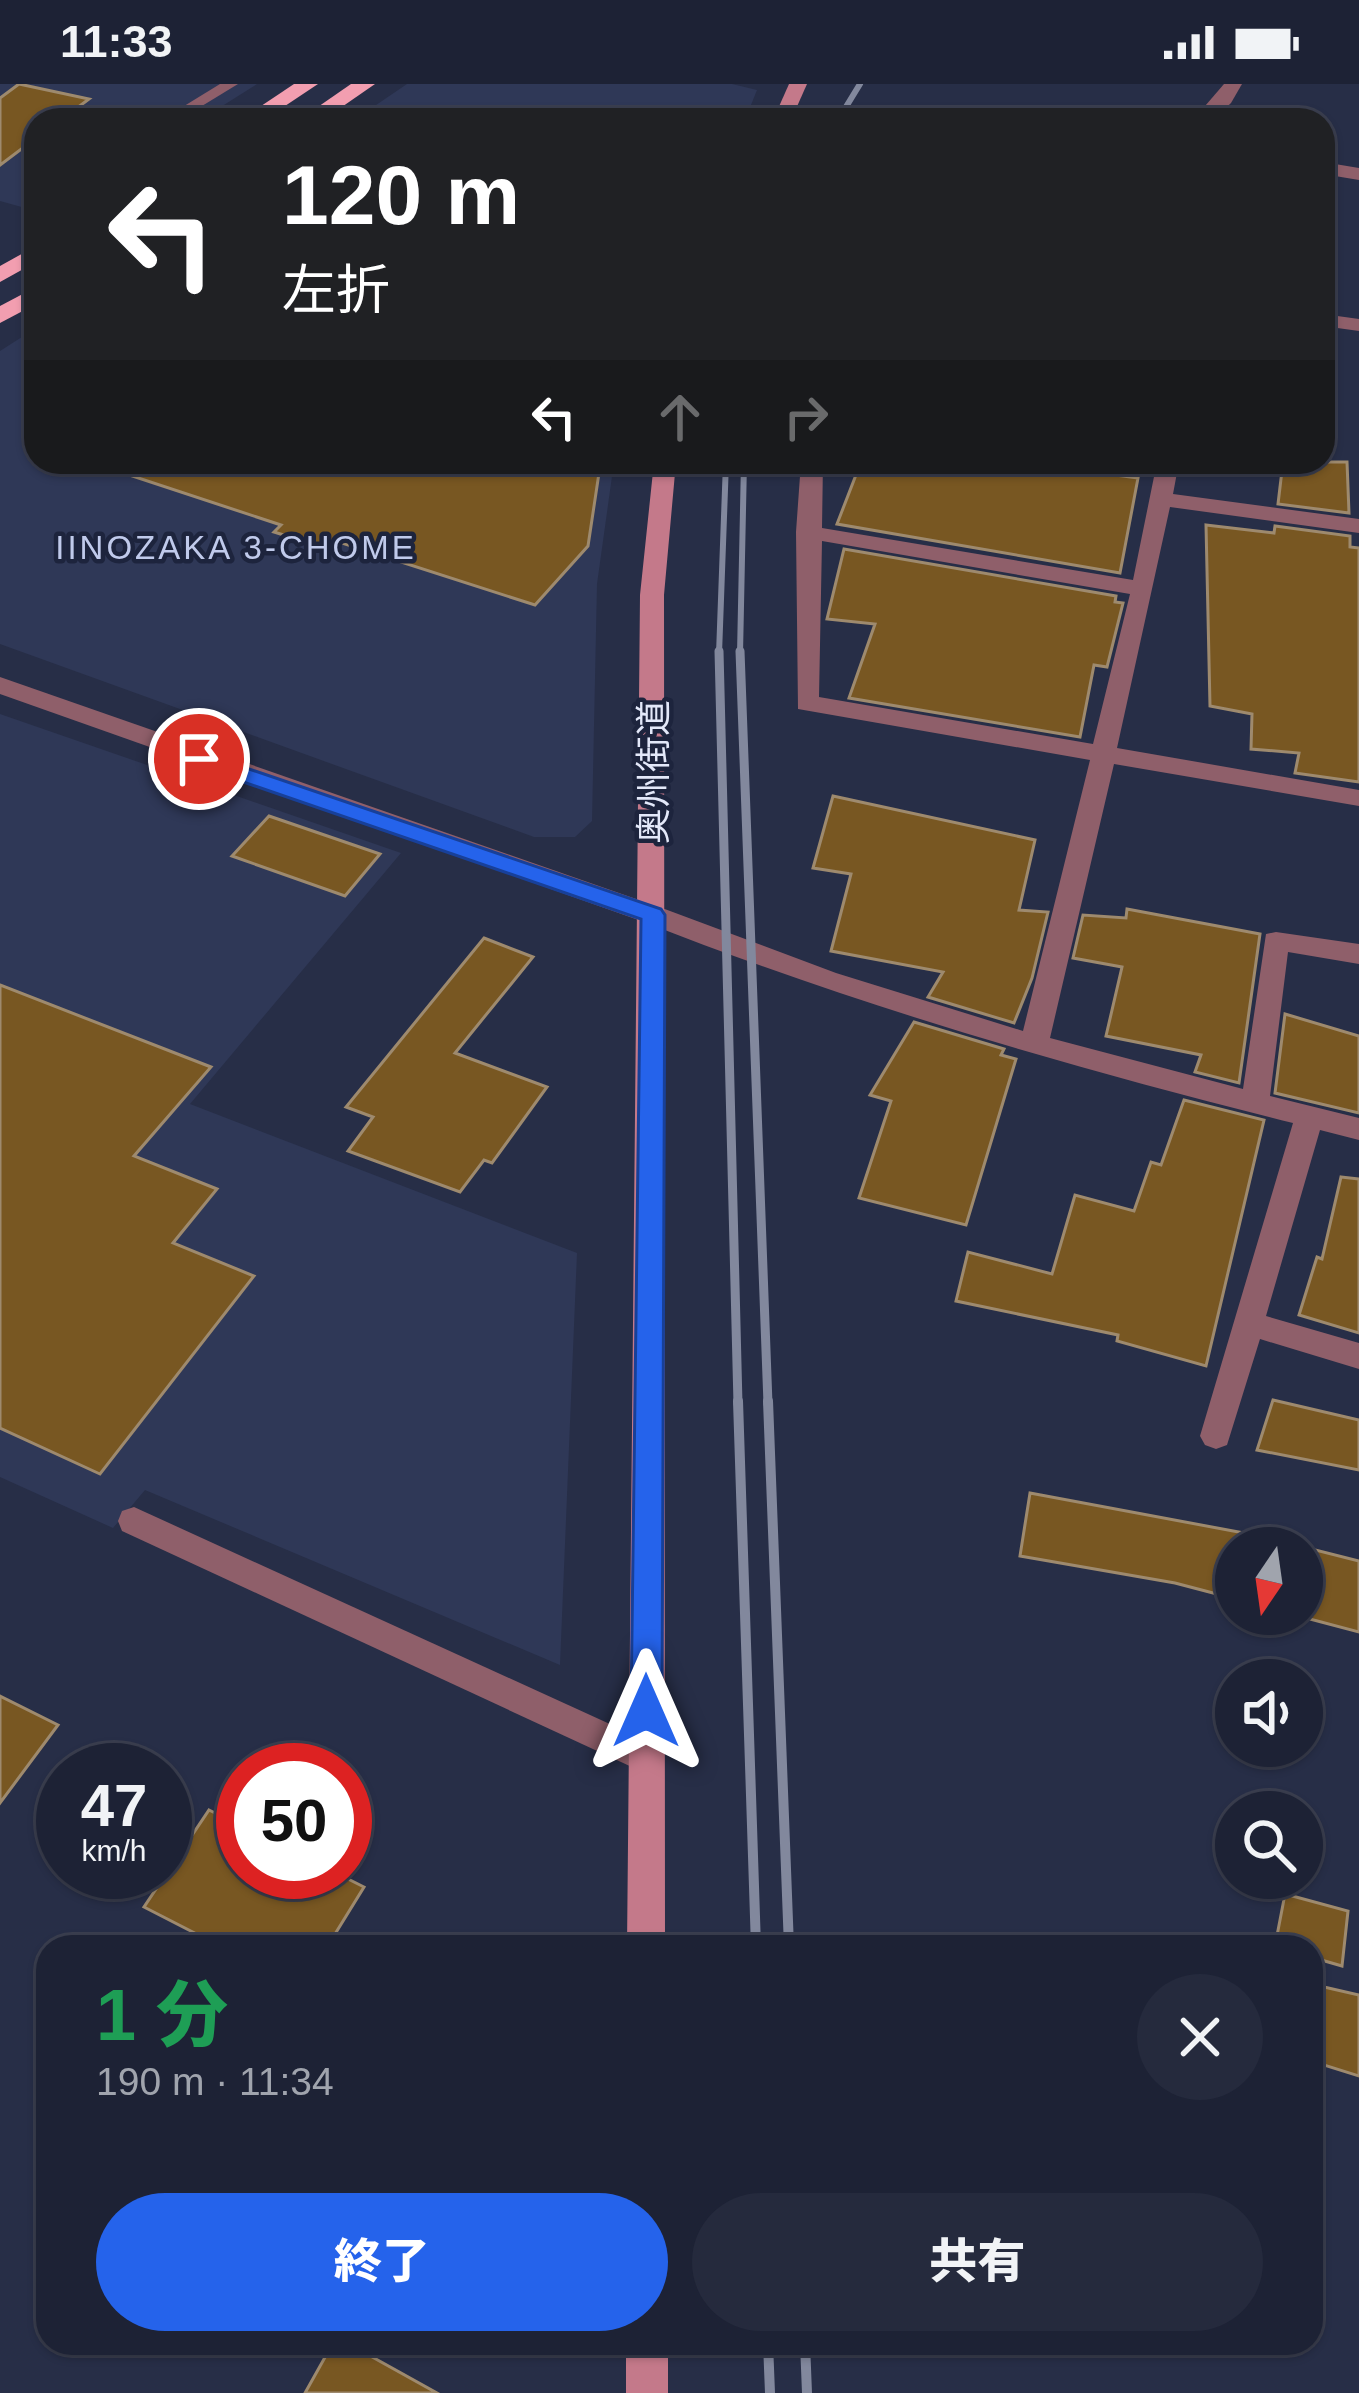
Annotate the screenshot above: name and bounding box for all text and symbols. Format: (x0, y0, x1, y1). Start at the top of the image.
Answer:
text: 11:33 (60, 16, 173, 67)
text: 120 m (282, 148, 520, 242)
icon: left (84, 156, 240, 312)
text: 左折 (282, 260, 390, 320)
icon: left (521, 384, 587, 450)
icon: ahead (647, 384, 713, 450)
icon: right (773, 384, 839, 450)
district label: IINOZAKA 3-CHOME (55, 529, 417, 566)
street label: 奥州街道 (633, 700, 674, 844)
pin (148, 708, 250, 810)
icon: arrive (166, 726, 232, 792)
north arrow (1215, 1527, 1323, 1635)
map controls (1215, 1527, 1323, 1899)
position arrow (583, 1648, 709, 1774)
button: sound (1215, 1659, 1323, 1767)
speed limit sign: 50 (216, 1743, 372, 1899)
text: 47 (81, 1772, 147, 1839)
button: search (1215, 1791, 1323, 1899)
text: km/h (81, 1834, 147, 1867)
button: close (1137, 1974, 1263, 2100)
text: 1 分 (96, 1975, 228, 2055)
text: 190 m · 11:34 (96, 2060, 334, 2103)
button: 終了 (96, 2193, 668, 2331)
button: 共有 (692, 2193, 1263, 2331)

